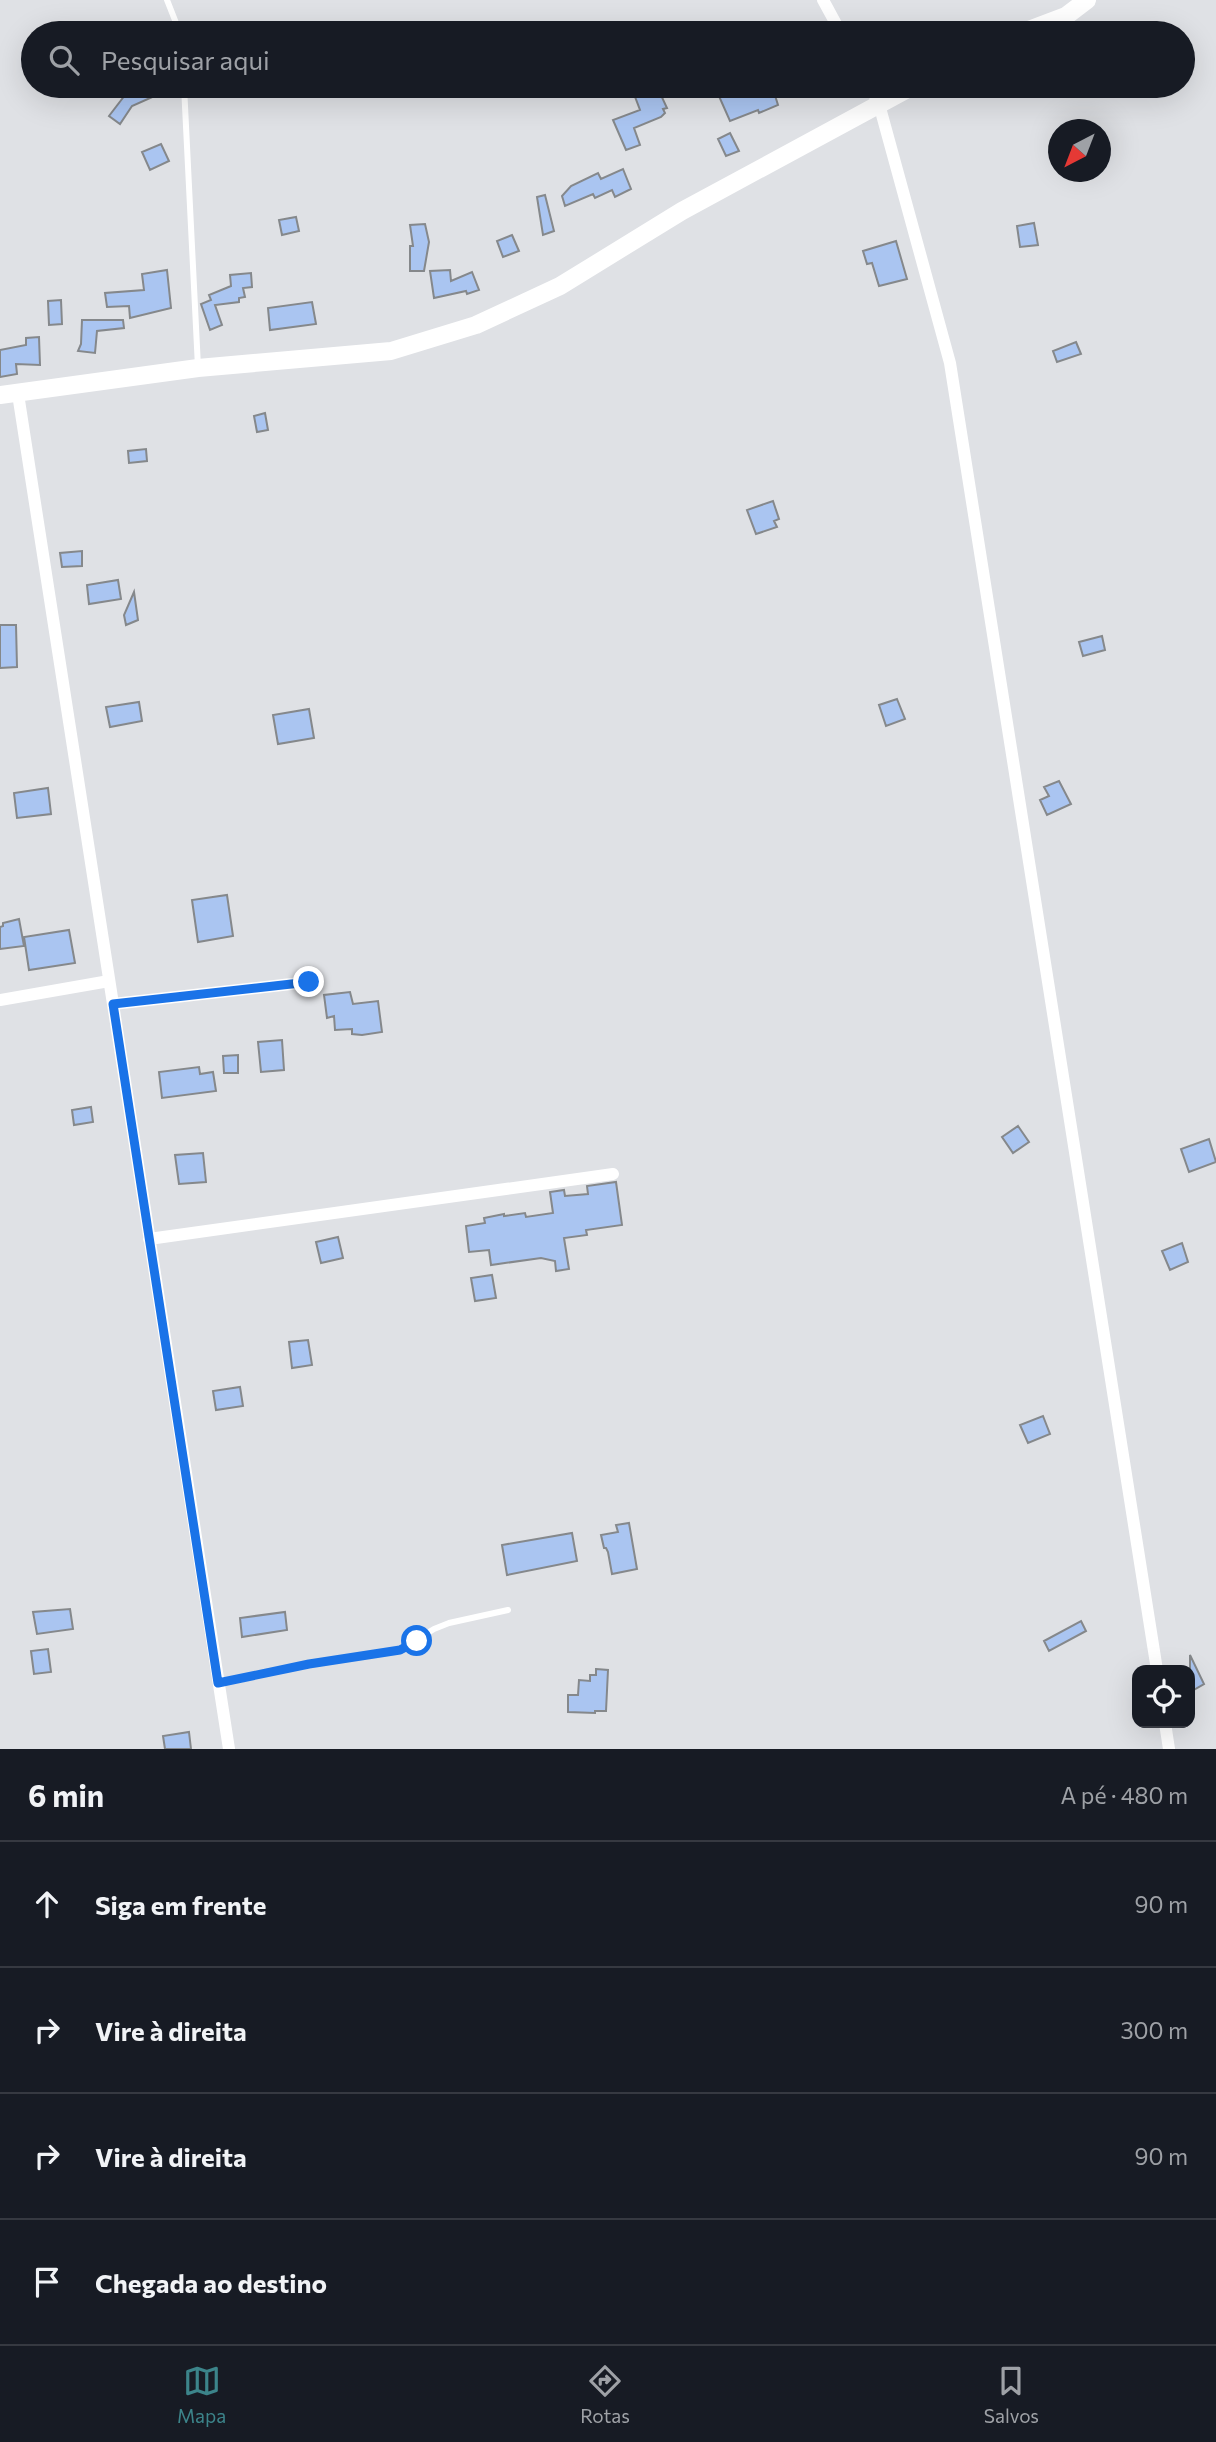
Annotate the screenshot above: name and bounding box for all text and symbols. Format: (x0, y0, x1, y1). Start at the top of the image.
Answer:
search box (21, 21, 1195, 98)
icon: search (45, 41, 83, 79)
text: Pesquisar aqui (101, 44, 270, 75)
north arrow (1048, 119, 1111, 182)
route end (293, 966, 324, 997)
route start (401, 1625, 432, 1656)
map controls (1132, 1665, 1195, 1728)
button: locate (1132, 1665, 1195, 1728)
text: 6 min (28, 1776, 104, 1813)
text: A pé · 480 m (1061, 1781, 1188, 1809)
icon: ahead (28, 1885, 66, 1923)
text: Siga em frente (95, 1889, 266, 1920)
text: 90 m (1135, 1890, 1188, 1918)
icon: right (28, 2011, 66, 2049)
text: Vire à direita (95, 2015, 247, 2046)
text: 300 m (1120, 2016, 1188, 2044)
icon: right (28, 2137, 66, 2175)
text: Vire à direita (95, 2141, 247, 2172)
text: 90 m (1135, 2142, 1188, 2170)
icon: arrive (28, 2263, 66, 2301)
text: Chegada ao destino (95, 2267, 327, 2298)
tab: Mapa (177, 2362, 226, 2427)
tab: Rotas (580, 2362, 630, 2427)
tab: Salvos (984, 2362, 1039, 2427)

